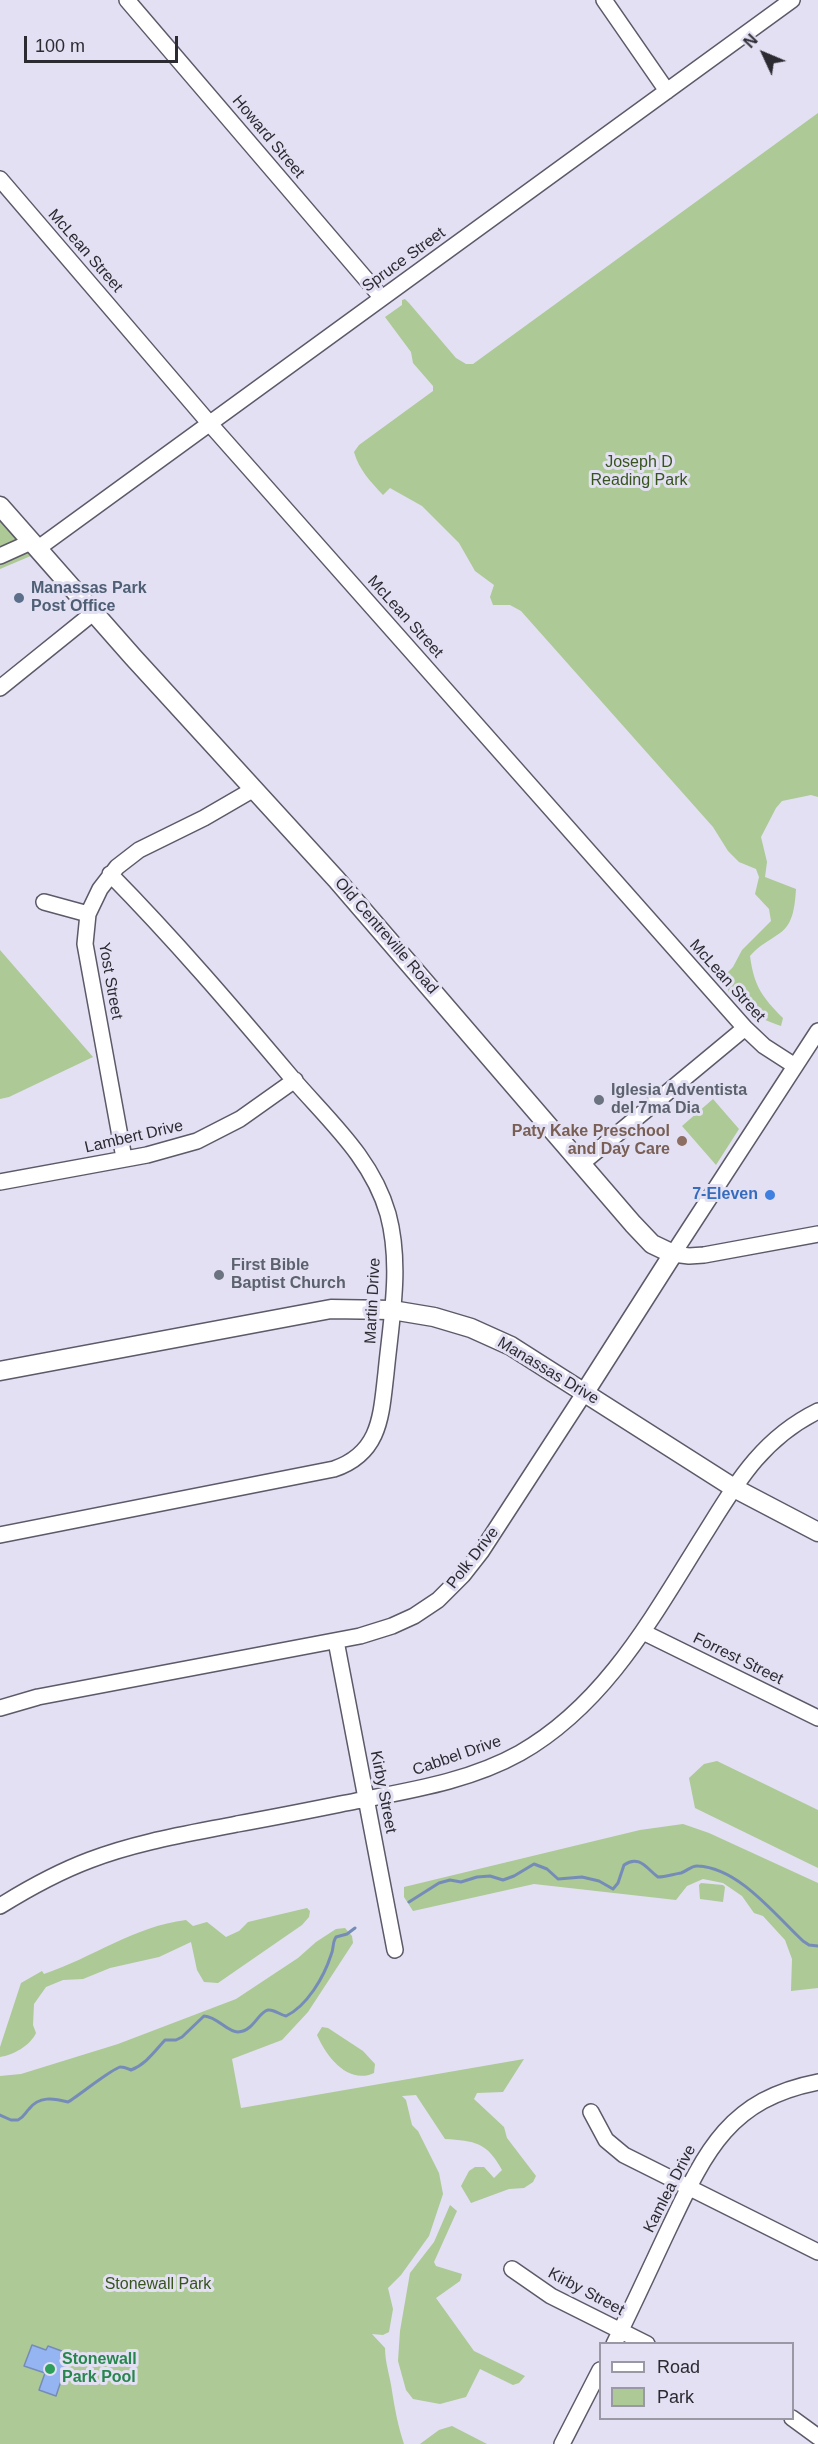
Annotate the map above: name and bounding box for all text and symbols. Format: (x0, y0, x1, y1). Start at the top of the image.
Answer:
scale bar (27, 24, 182, 62)
north arrow (734, 24, 794, 84)
text: N (741, 31, 761, 51)
text: 100 m (35, 36, 85, 56)
street label: Howard Street (228, 92, 308, 182)
street label: McLean Street (44, 205, 126, 297)
street label: Spruce Street (359, 223, 449, 297)
park label: Joseph D Reading Park (591, 453, 687, 491)
street label: McLean Street (363, 572, 447, 662)
place label: Manassas Park Post Office (31, 579, 147, 617)
marker: Manassas Park Post Office (12, 591, 26, 605)
street label: Old Centreville Road (330, 874, 442, 998)
street label: McLean Street (685, 936, 769, 1026)
street label: Yost Street (94, 941, 126, 1021)
place label: Iglesia Adventista del 7ma Dia (611, 1081, 747, 1119)
marker: Iglesia Adventista del 7ma Dia (592, 1093, 606, 1107)
street label: Lambert Drive (83, 1116, 185, 1158)
place label: Paty Kake Preschool and Day Care (512, 1122, 670, 1160)
marker: Paty Kake Preschool and Day Care (675, 1134, 689, 1148)
place label: 7-Eleven (692, 1185, 758, 1205)
marker: 7-Eleven (763, 1188, 777, 1202)
place label: First Bible Baptist Church (231, 1256, 346, 1294)
street label: Martin Drive (361, 1257, 385, 1345)
marker: First Bible Baptist Church (212, 1268, 226, 1282)
street label: Manassas Drive (494, 1333, 602, 1409)
street label: Polk Drive (443, 1523, 503, 1593)
street label: Forrest Street (690, 1629, 786, 1689)
street label: Cabbel Drive (410, 1732, 504, 1780)
street label: Kirby Street (366, 1749, 400, 1835)
street label: Kamlea Drive (640, 2142, 700, 2236)
street label: Kirby Street (545, 2264, 627, 2320)
park label: Stonewall Park (105, 2275, 211, 2295)
legend (599, 2342, 794, 2420)
place label: Stonewall Park Pool (62, 2350, 137, 2388)
text: Road (657, 2357, 700, 2377)
marker: Stonewall Park Pool (43, 2362, 57, 2376)
text: Park (657, 2387, 694, 2407)

